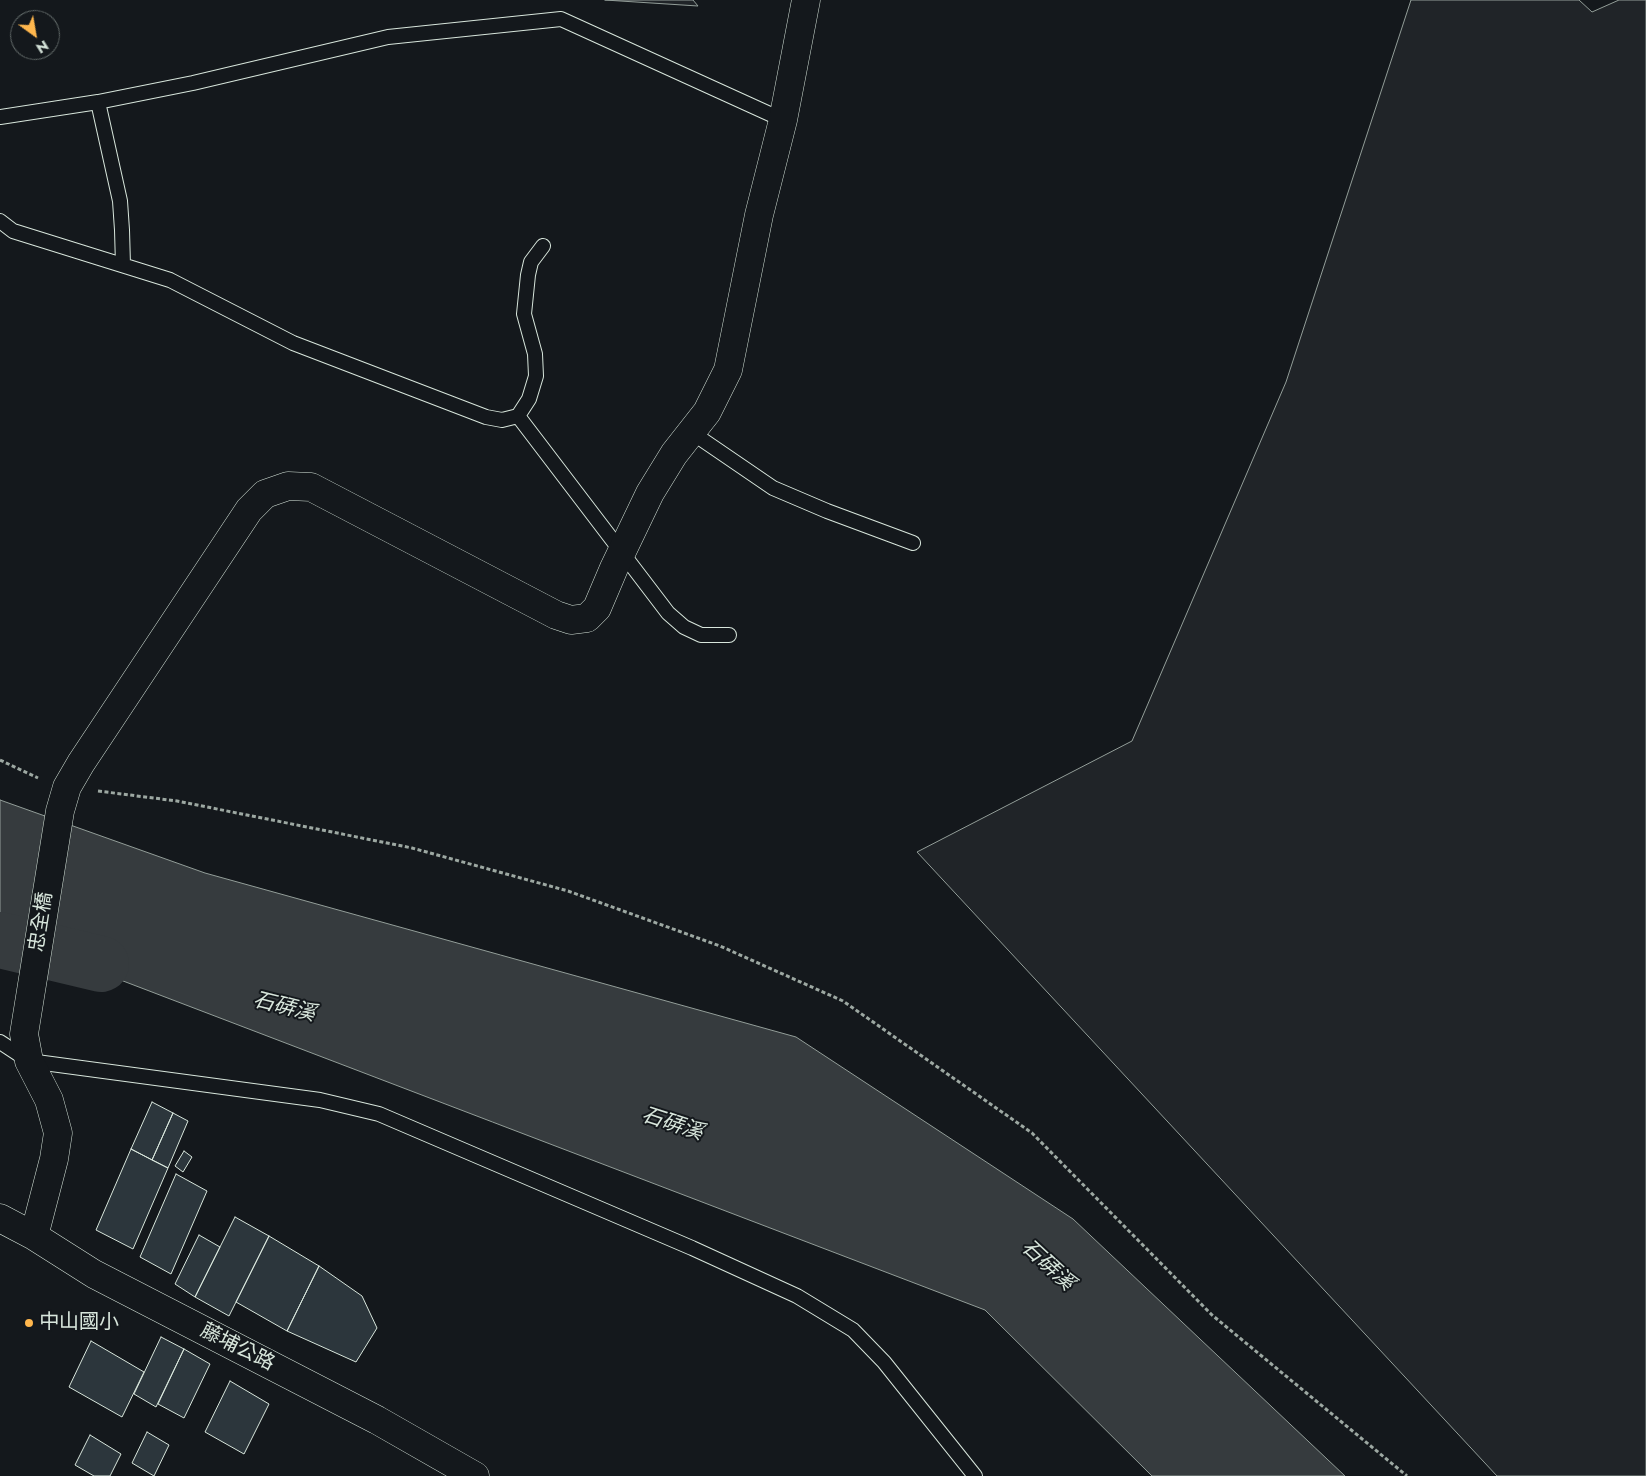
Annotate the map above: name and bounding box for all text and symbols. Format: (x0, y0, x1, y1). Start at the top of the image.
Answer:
north arrow (10, 10, 60, 60)
text: N (32, 35, 52, 58)
street label: 忠全橋 (25, 890, 59, 954)
water label: 石硦溪 (250, 988, 318, 1028)
water label: 石硦溪 (638, 1103, 706, 1147)
water label: 石硦溪 (1015, 1235, 1079, 1297)
place label: 中山國小 (39, 1311, 119, 1335)
marker: 中山國小 (23, 1317, 35, 1329)
street label: 藤埔公路 (196, 1319, 278, 1377)

